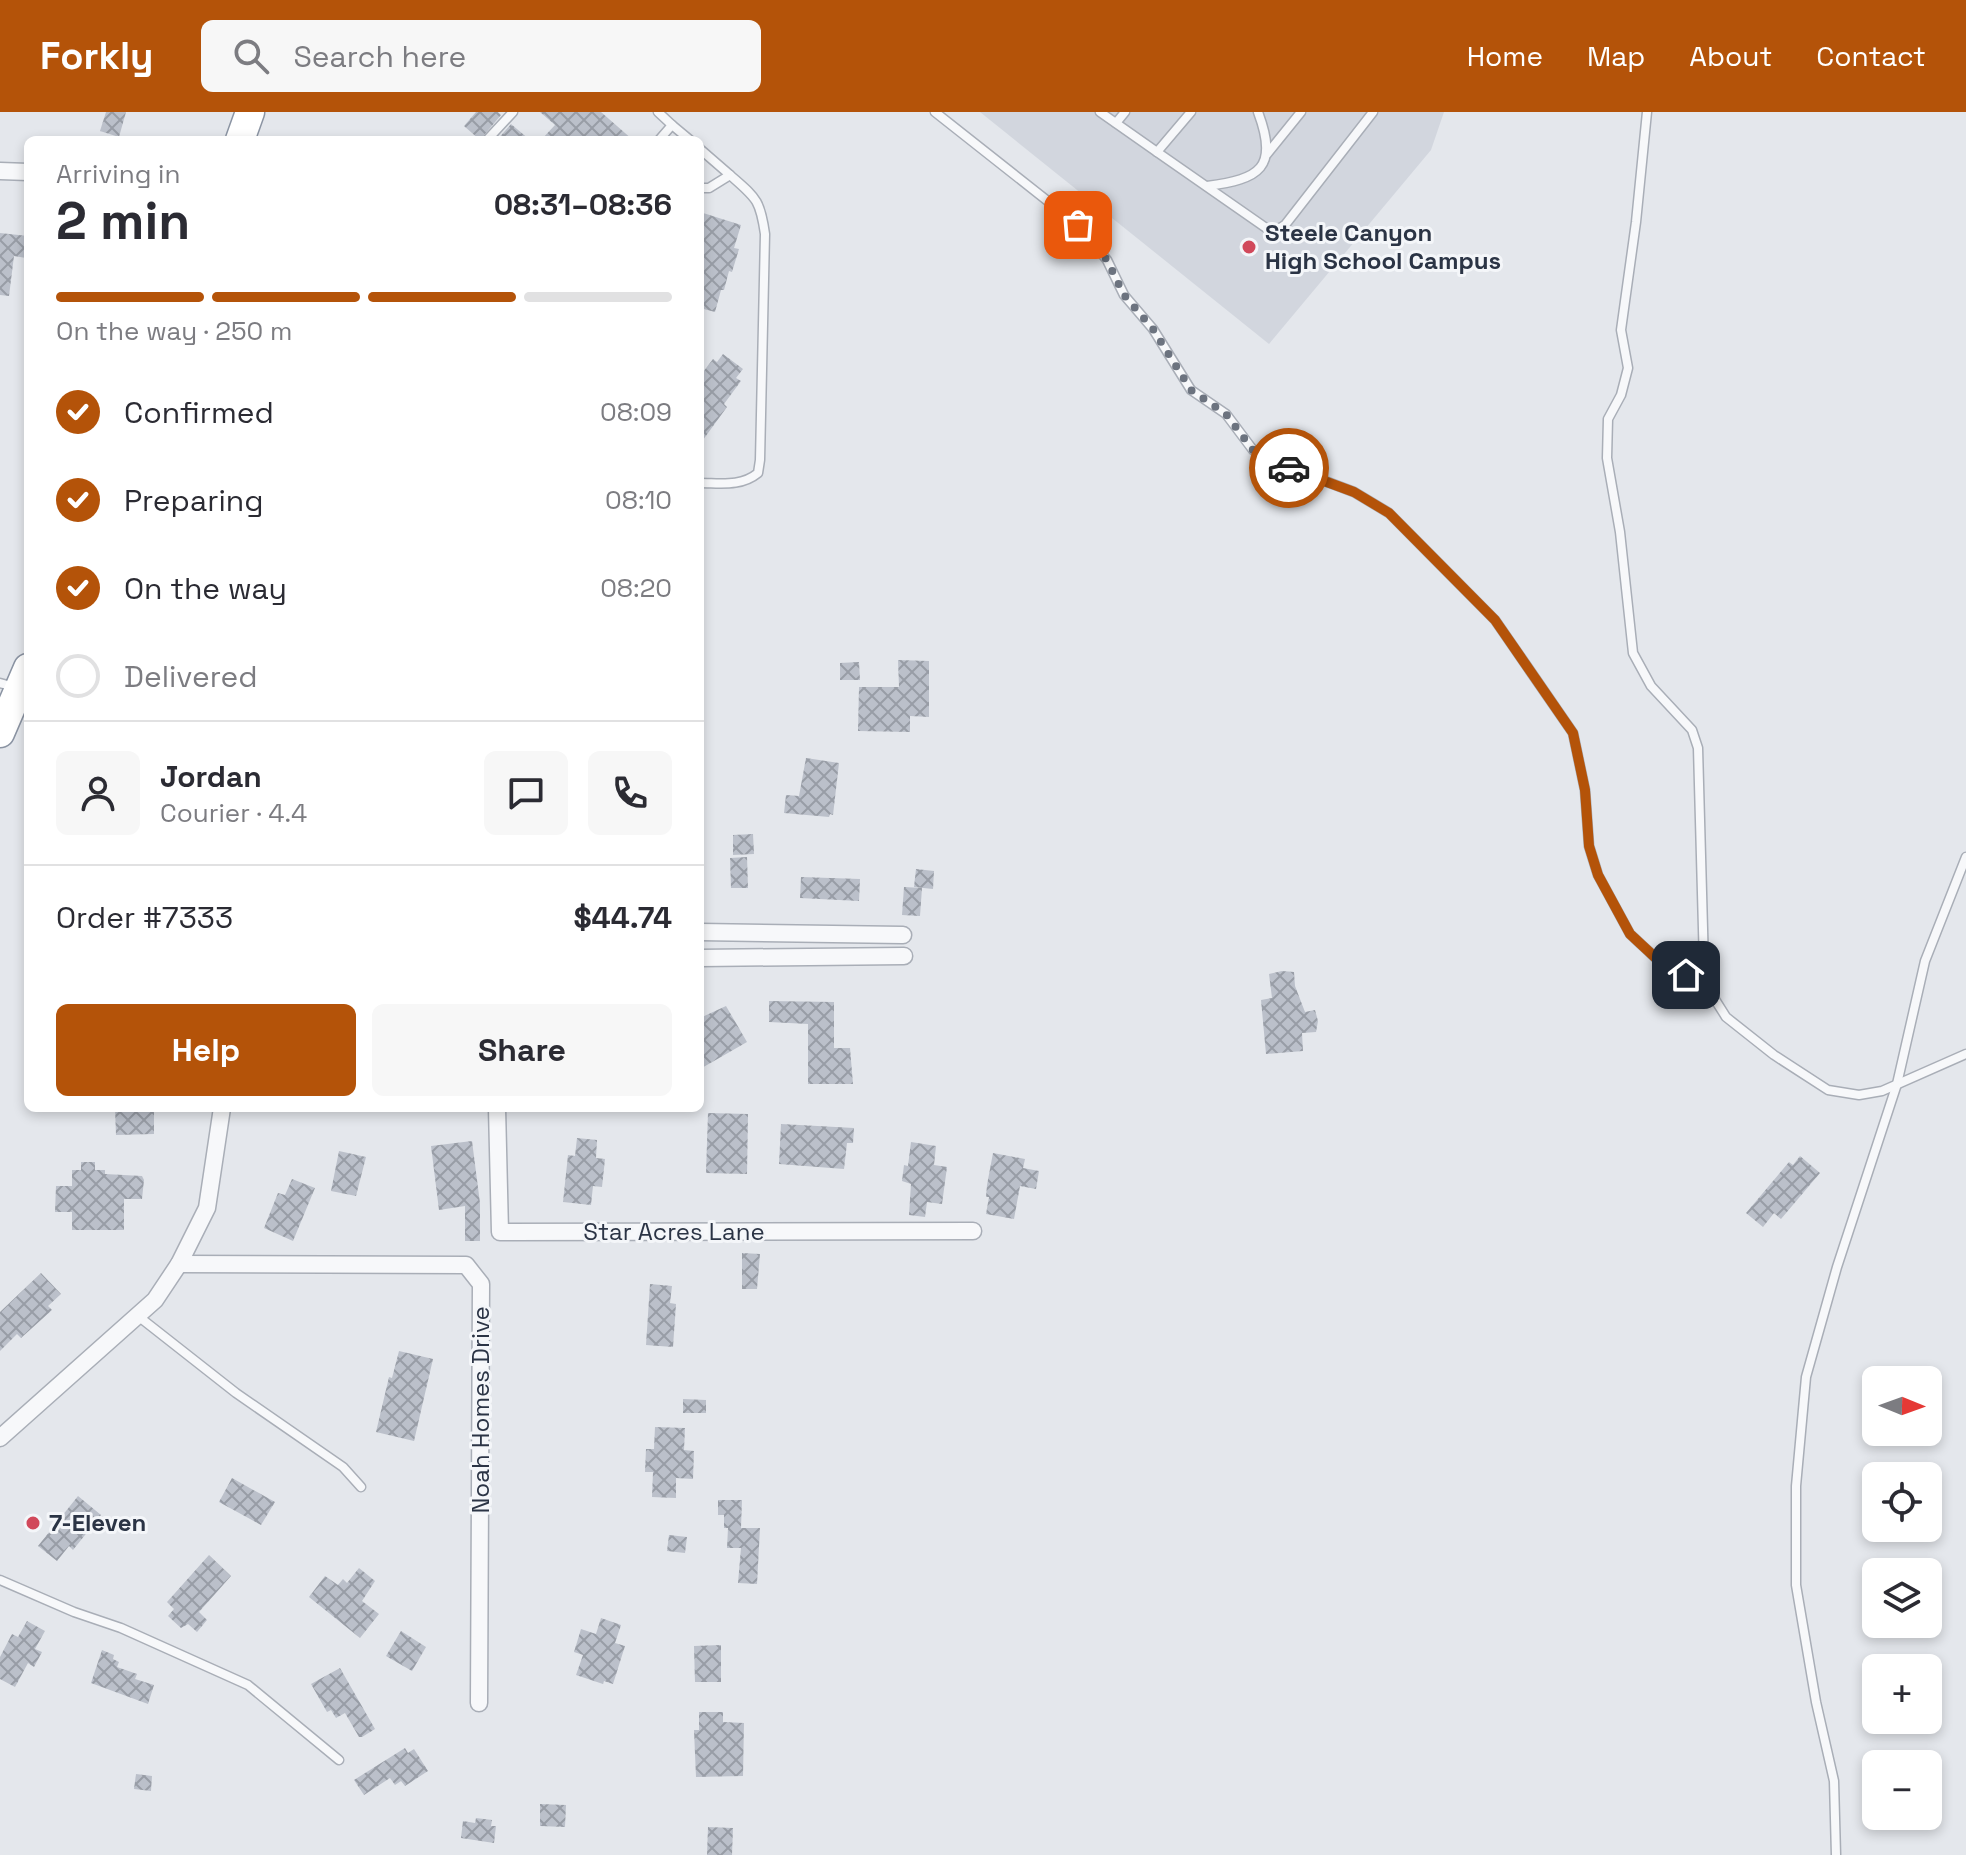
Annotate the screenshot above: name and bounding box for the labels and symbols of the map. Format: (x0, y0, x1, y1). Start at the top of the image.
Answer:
pin (1044, 191, 1112, 259)
place label: Steele Canyon High School Campus (1265, 217, 1501, 276)
marker: Steele Canyon High School Campus (1240, 238, 1258, 256)
courier (1249, 428, 1329, 508)
pin (1652, 941, 1720, 1009)
street label: Star Acres Lane (583, 1216, 765, 1247)
street label: Noah Homes Drive (465, 1306, 496, 1514)
north arrow (1862, 1366, 1942, 1446)
place label: 7-Eleven (49, 1507, 146, 1538)
marker: 7-Eleven (24, 1514, 42, 1532)

